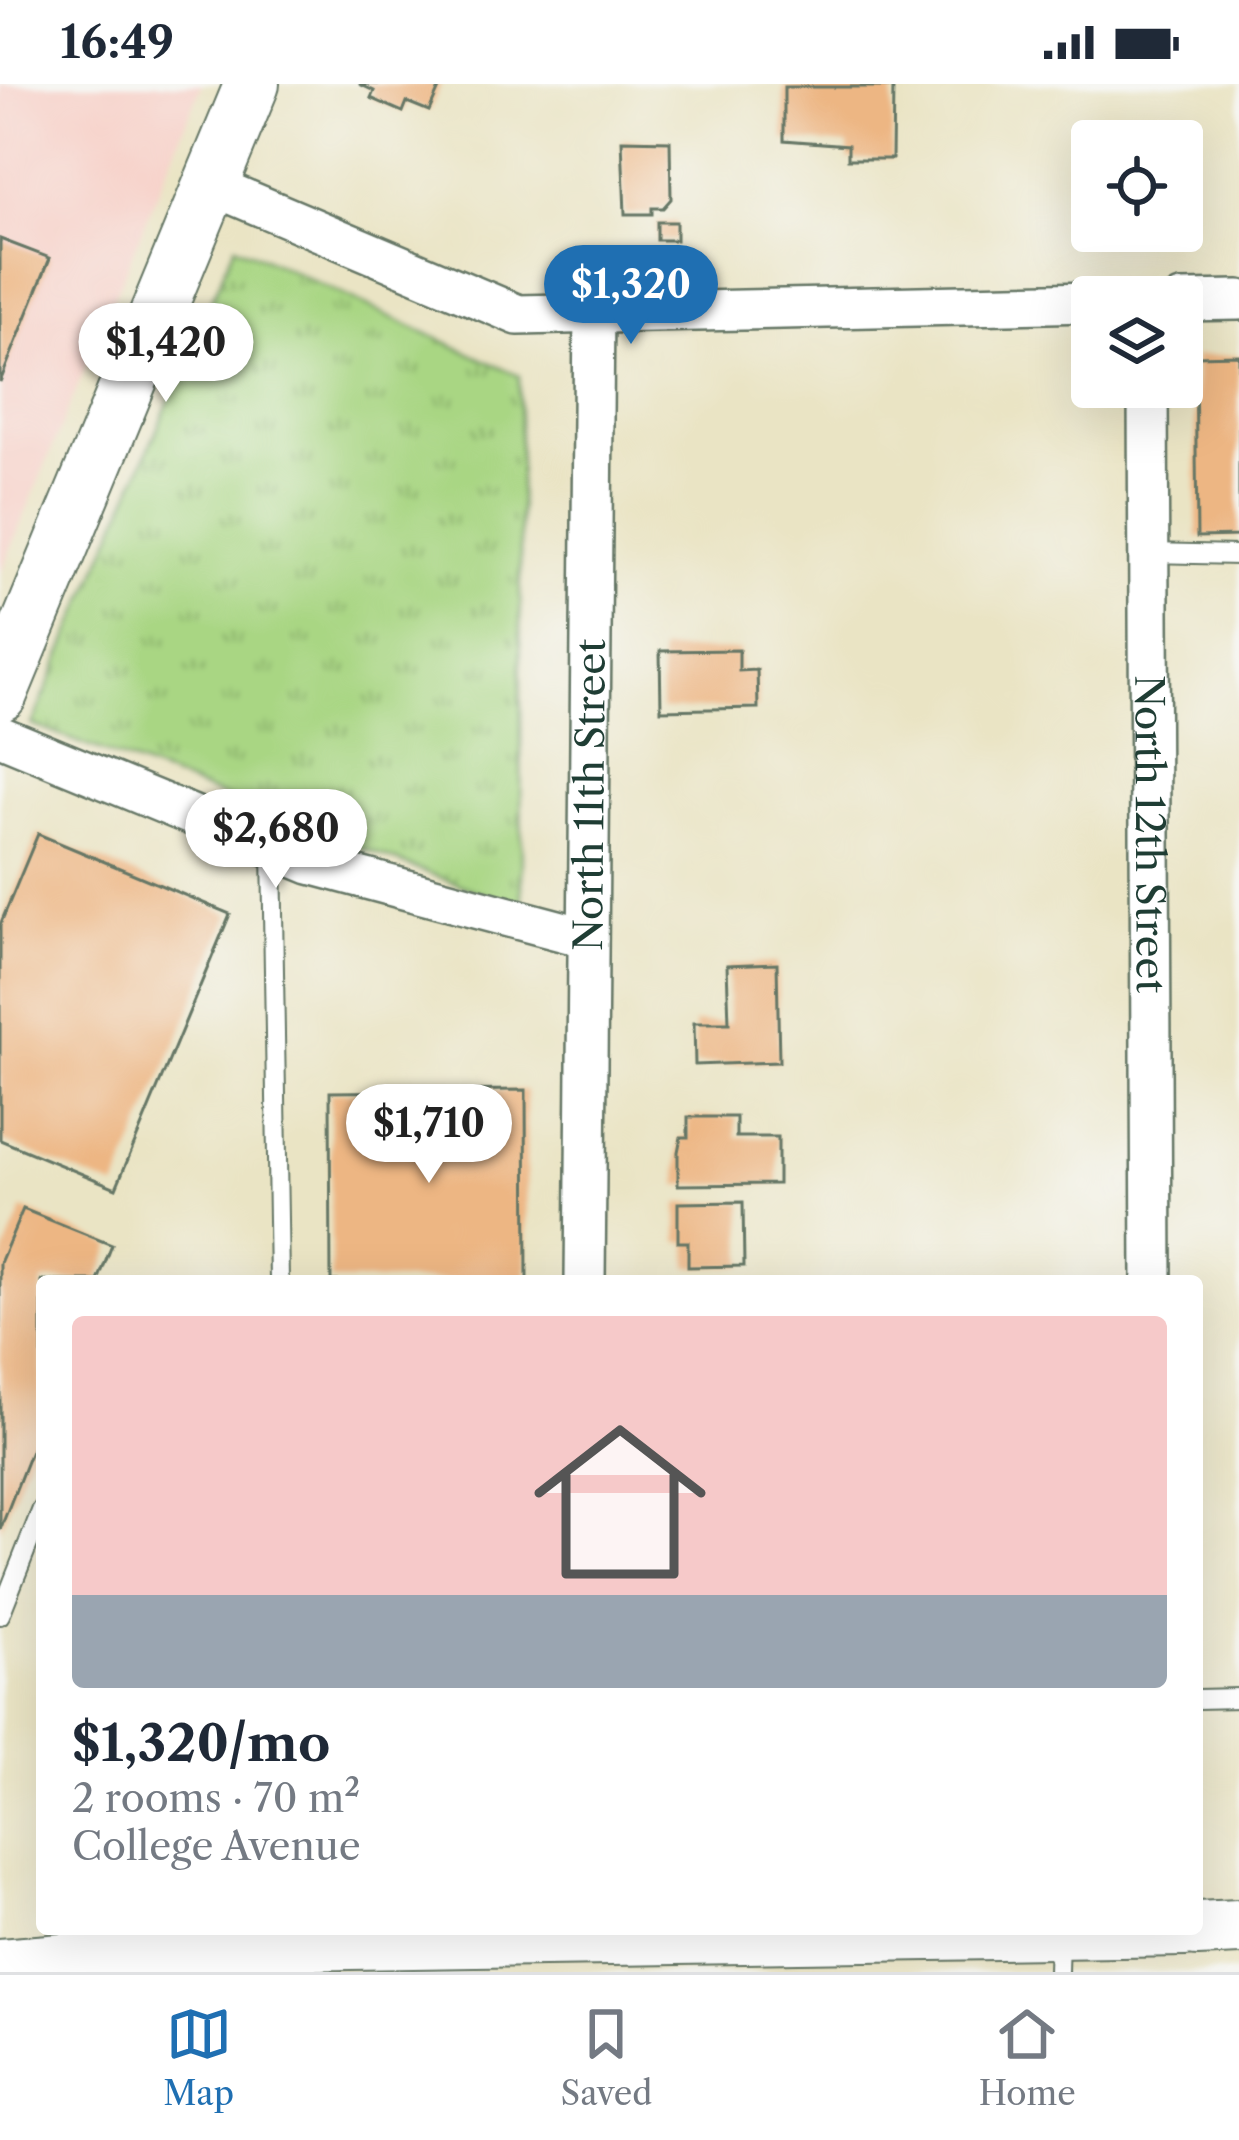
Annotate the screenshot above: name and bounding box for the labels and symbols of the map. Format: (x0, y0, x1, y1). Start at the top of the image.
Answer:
pin: $1,320 (533, 245, 729, 347)
pin: $1,420 (68, 303, 264, 405)
street label: North 11th Street (564, 638, 615, 951)
street label: North 12th Street (1125, 675, 1175, 993)
pin: $2,680 (178, 789, 374, 891)
pin: $1,710 (331, 1084, 527, 1186)

